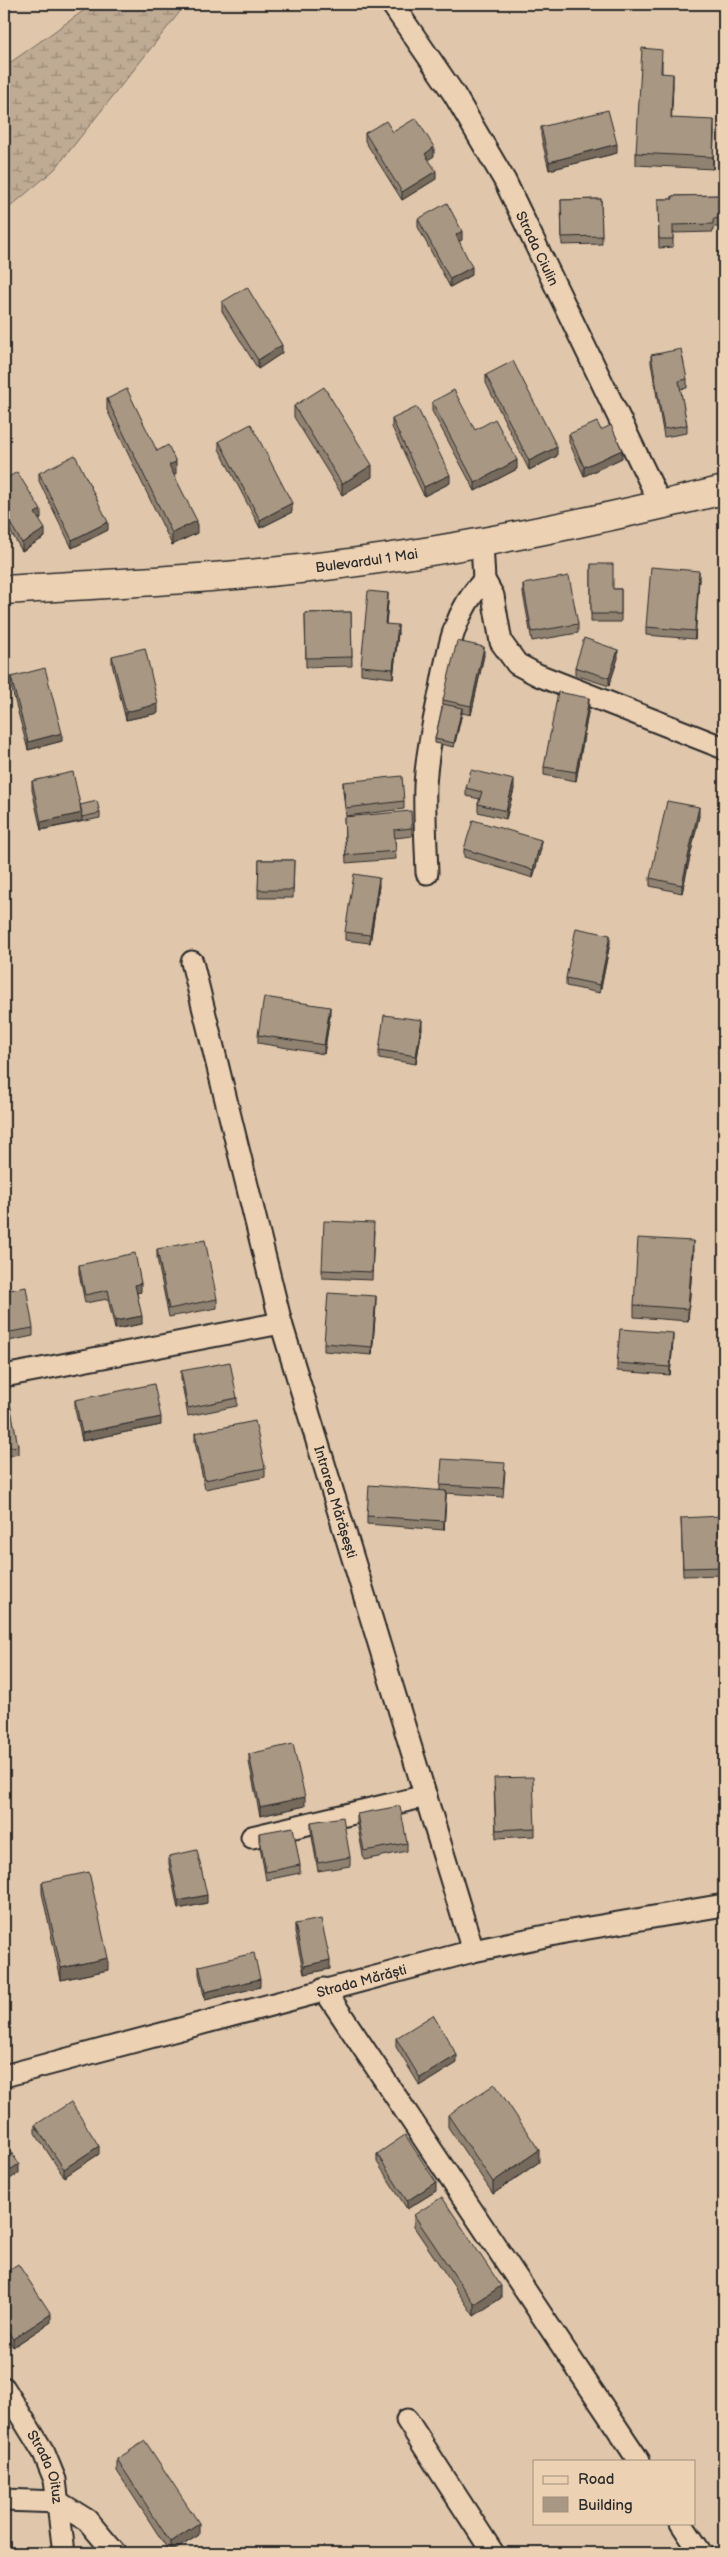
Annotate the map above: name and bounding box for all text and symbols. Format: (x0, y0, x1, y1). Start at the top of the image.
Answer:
street label: Strada Ciulin (512, 209, 562, 289)
street label: Bulevardul 1 Mai (315, 545, 419, 576)
street label: Intrarea Mărășești (310, 1444, 360, 1560)
street label: Strada Mărăști (315, 1961, 409, 2001)
street label: Strada Oituz (23, 2427, 66, 2505)
legend (533, 2460, 696, 2524)
text: Road (578, 2470, 614, 2489)
text: Building (578, 2496, 633, 2515)

